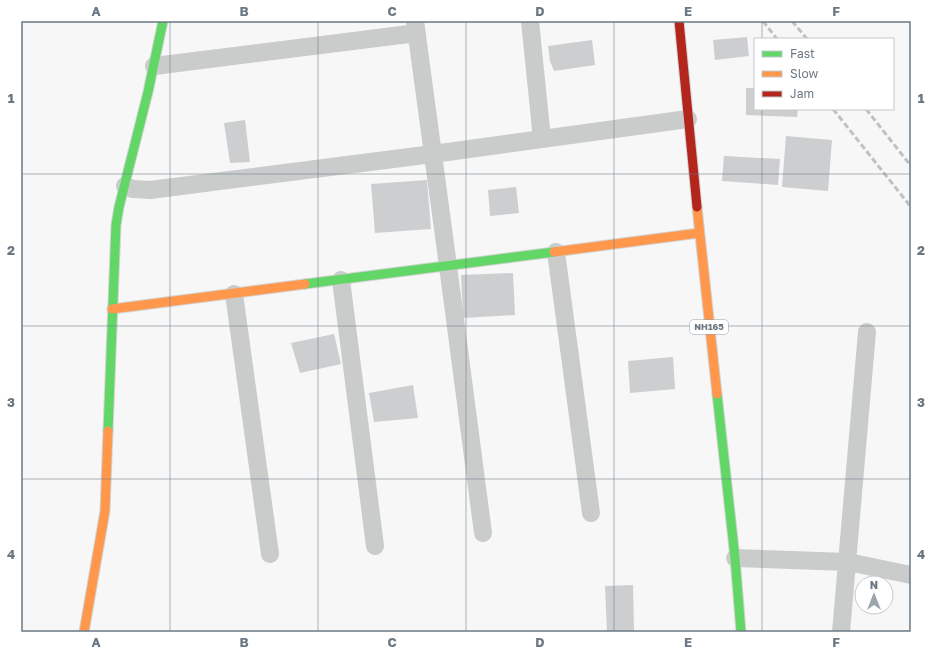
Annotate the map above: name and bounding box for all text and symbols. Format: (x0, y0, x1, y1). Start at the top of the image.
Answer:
text: A (91, 3, 101, 19)
text: B (239, 3, 249, 19)
text: C (387, 3, 397, 19)
text: D (535, 3, 545, 19)
text: E (684, 3, 692, 19)
text: F (832, 3, 840, 19)
legend (754, 38, 894, 110)
text: Fast (790, 46, 815, 61)
text: Slow (790, 66, 818, 81)
text: Jam (790, 86, 814, 101)
text: 1 (8, 90, 15, 106)
text: 1 (918, 90, 925, 106)
text: 2 (7, 242, 15, 258)
text: 2 (917, 242, 925, 258)
road number: NH165 (690, 320, 728, 334)
text: 3 (7, 394, 15, 410)
text: 3 (917, 394, 925, 410)
text: 4 (7, 546, 15, 562)
text: 4 (917, 546, 925, 562)
north arrow (854, 575, 894, 615)
text: N (870, 578, 878, 591)
text: A (91, 634, 101, 650)
text: B (239, 634, 249, 650)
text: C (387, 634, 397, 650)
text: D (535, 634, 545, 650)
text: E (684, 634, 692, 650)
text: F (832, 634, 840, 650)

